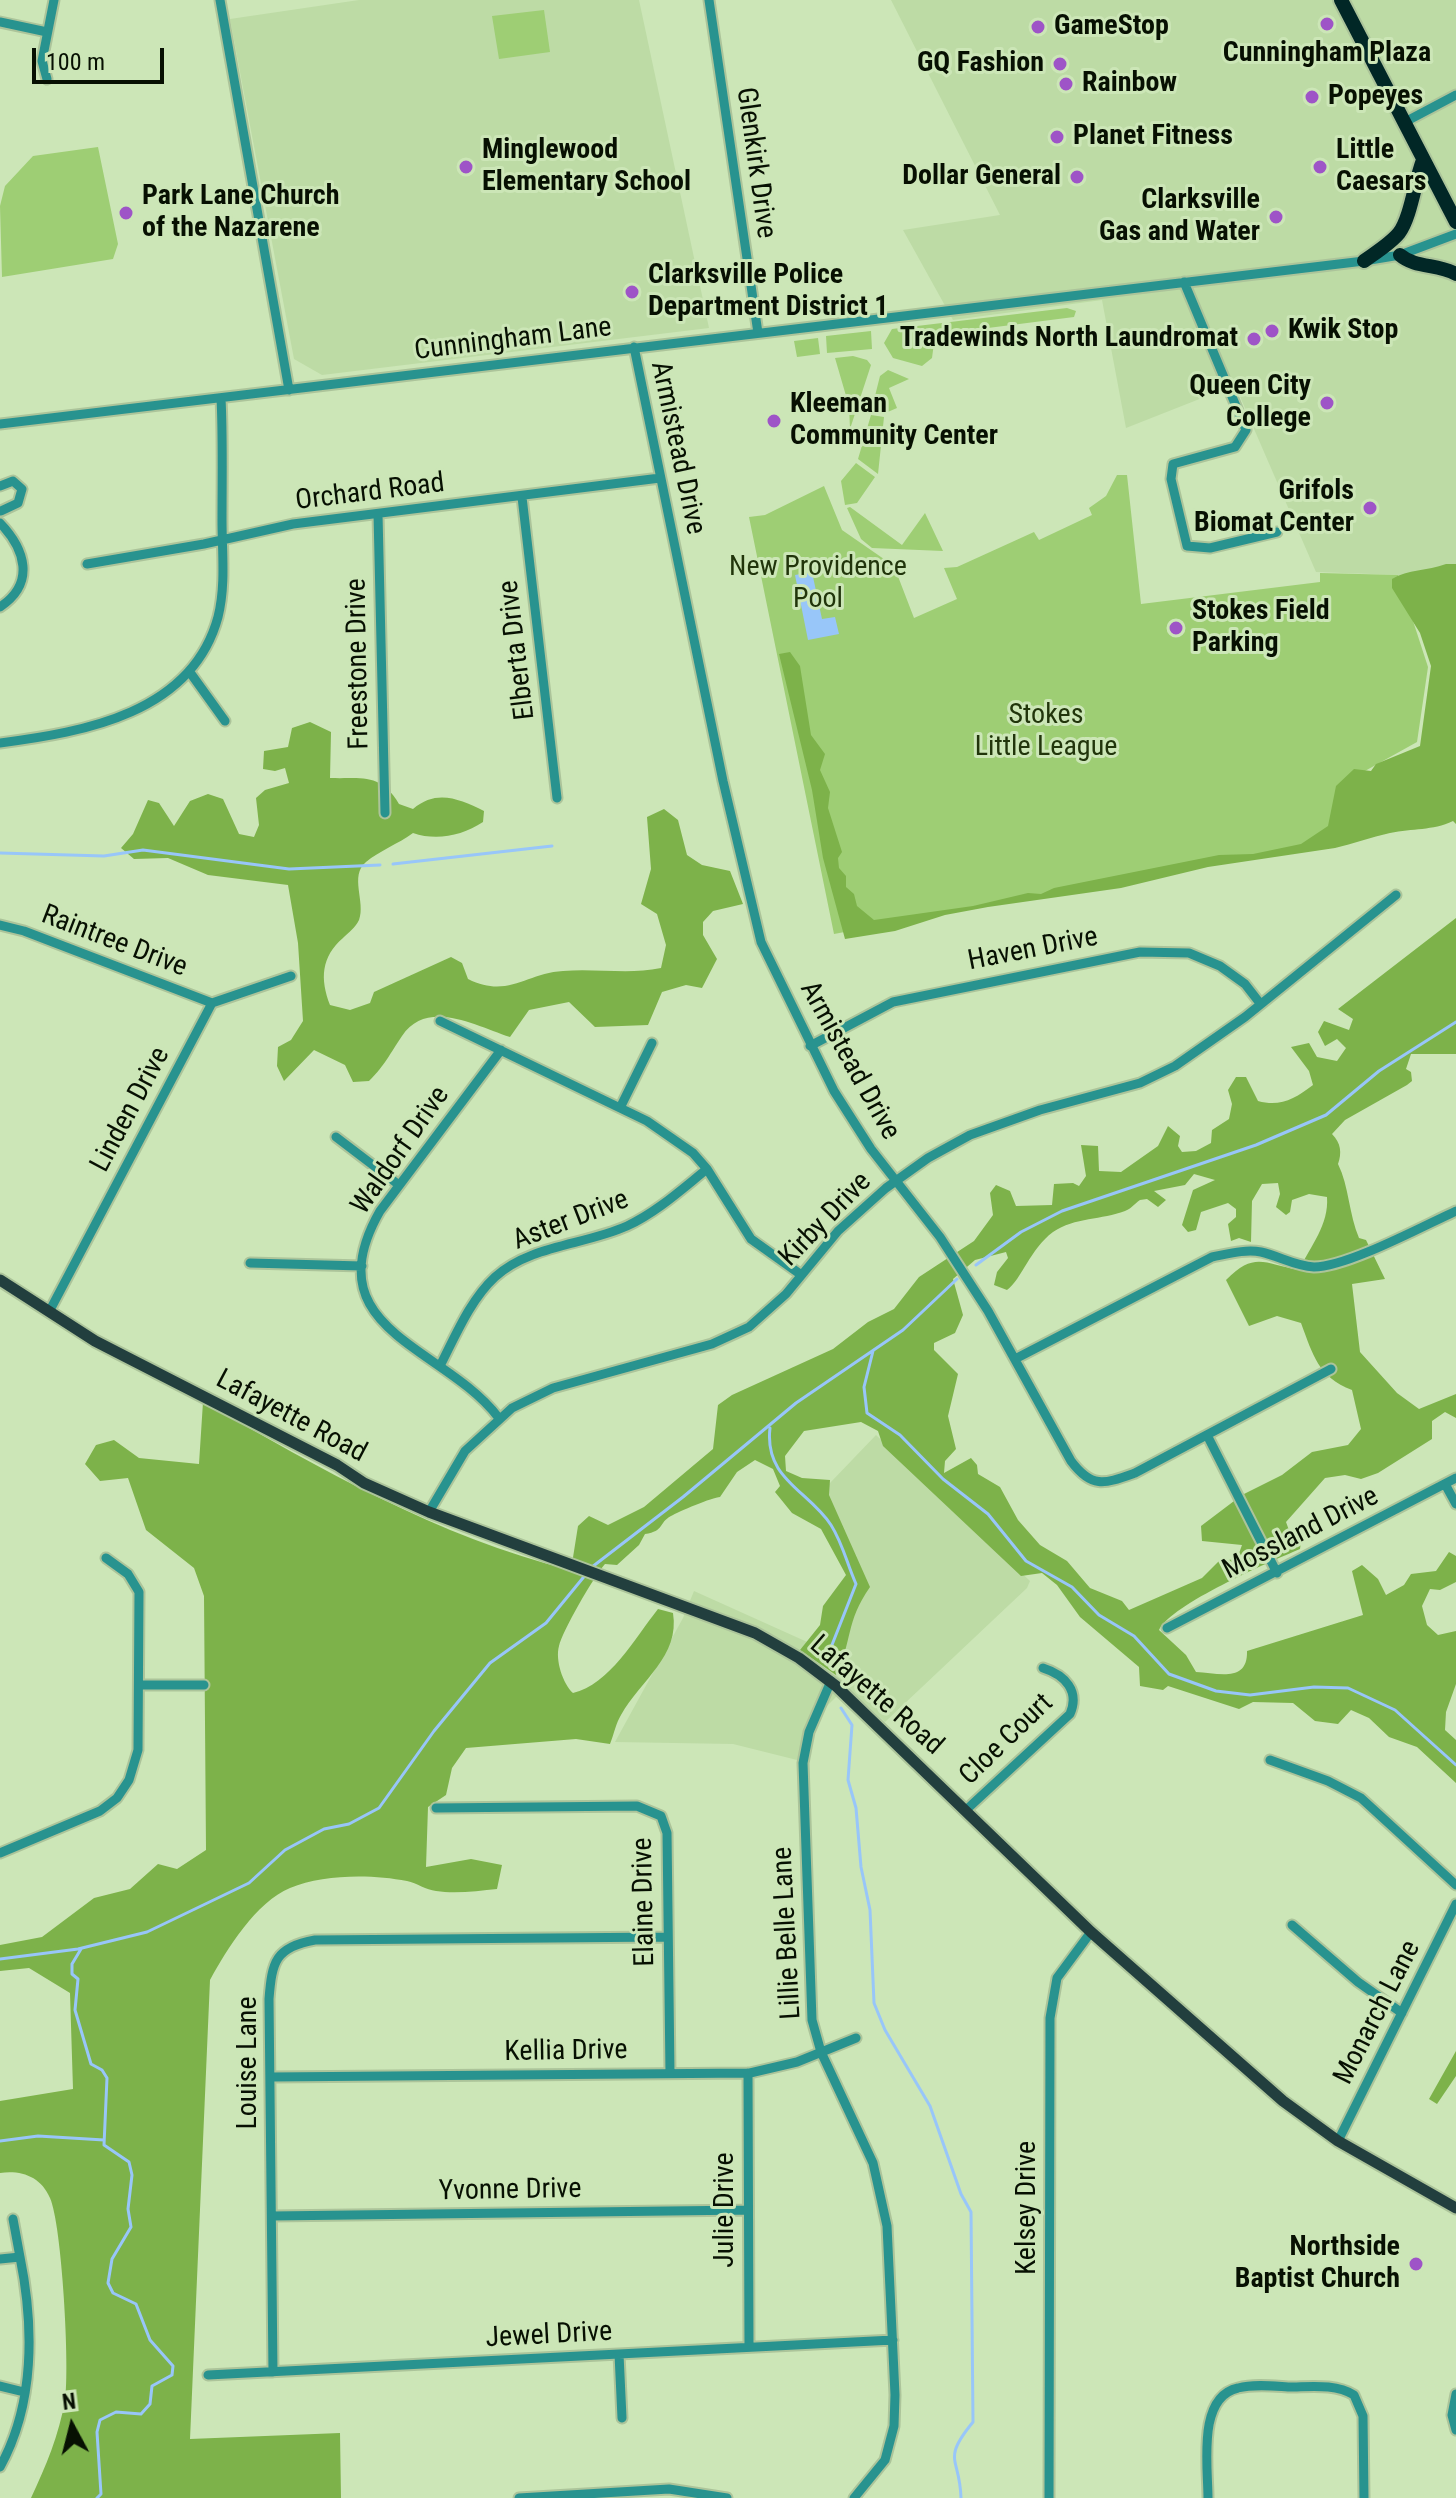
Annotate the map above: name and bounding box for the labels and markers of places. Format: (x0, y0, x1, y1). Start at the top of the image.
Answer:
place label: GameStop (1054, 10, 1169, 44)
marker: Cunningham Plaza (1318, 15, 1336, 33)
marker: GameStop (1029, 18, 1047, 36)
place label: Cunningham Plaza (1223, 37, 1431, 71)
place label: GQ Fashion (917, 47, 1044, 81)
marker: GQ Fashion (1051, 55, 1069, 73)
place label: Rainbow (1082, 67, 1177, 101)
marker: Rainbow (1057, 75, 1075, 93)
place label: Popeyes (1328, 80, 1423, 114)
marker: Popeyes (1303, 88, 1321, 106)
place label: Planet Fitness (1073, 120, 1233, 154)
marker: Planet Fitness (1048, 128, 1066, 146)
place label: Minglewood Elementary School (482, 134, 691, 200)
place label: Little Caesars (1336, 134, 1426, 200)
marker: Minglewood Elementary School (457, 158, 475, 176)
marker: Little Caesars (1311, 158, 1329, 176)
place label: Dollar General (902, 160, 1061, 194)
marker: Dollar General (1068, 168, 1086, 186)
place label: Park Lane Church of the Nazarene (142, 180, 339, 246)
place label: Clarksville Gas and Water (1099, 184, 1260, 250)
marker: Park Lane Church of the Nazarene (117, 204, 135, 222)
marker: Clarksville Gas and Water (1267, 208, 1285, 226)
place label: Clarksville Police Department District 1 (648, 259, 888, 325)
marker: Clarksville Police Department District 1 (623, 283, 641, 301)
place label: Kwik Stop (1288, 314, 1398, 348)
place label: Tradewinds North Laundromat (900, 322, 1238, 356)
marker: Kwik Stop (1263, 322, 1281, 340)
marker: Tradewinds North Laundromat (1245, 330, 1263, 348)
place label: Queen City College (1189, 370, 1311, 436)
place label: Kleeman Community Center (790, 388, 998, 454)
marker: Queen City College (1318, 394, 1336, 412)
marker: Kleeman Community Center (765, 412, 783, 430)
place label: Grifols Biomat Center (1194, 475, 1354, 541)
marker: Grifols Biomat Center (1361, 499, 1379, 517)
place label: Stokes Field Parking (1192, 595, 1330, 661)
marker: Stokes Field Parking (1167, 619, 1185, 637)
place label: Northside Baptist Church (1235, 2231, 1400, 2297)
marker: Northside Baptist Church (1407, 2255, 1425, 2273)

